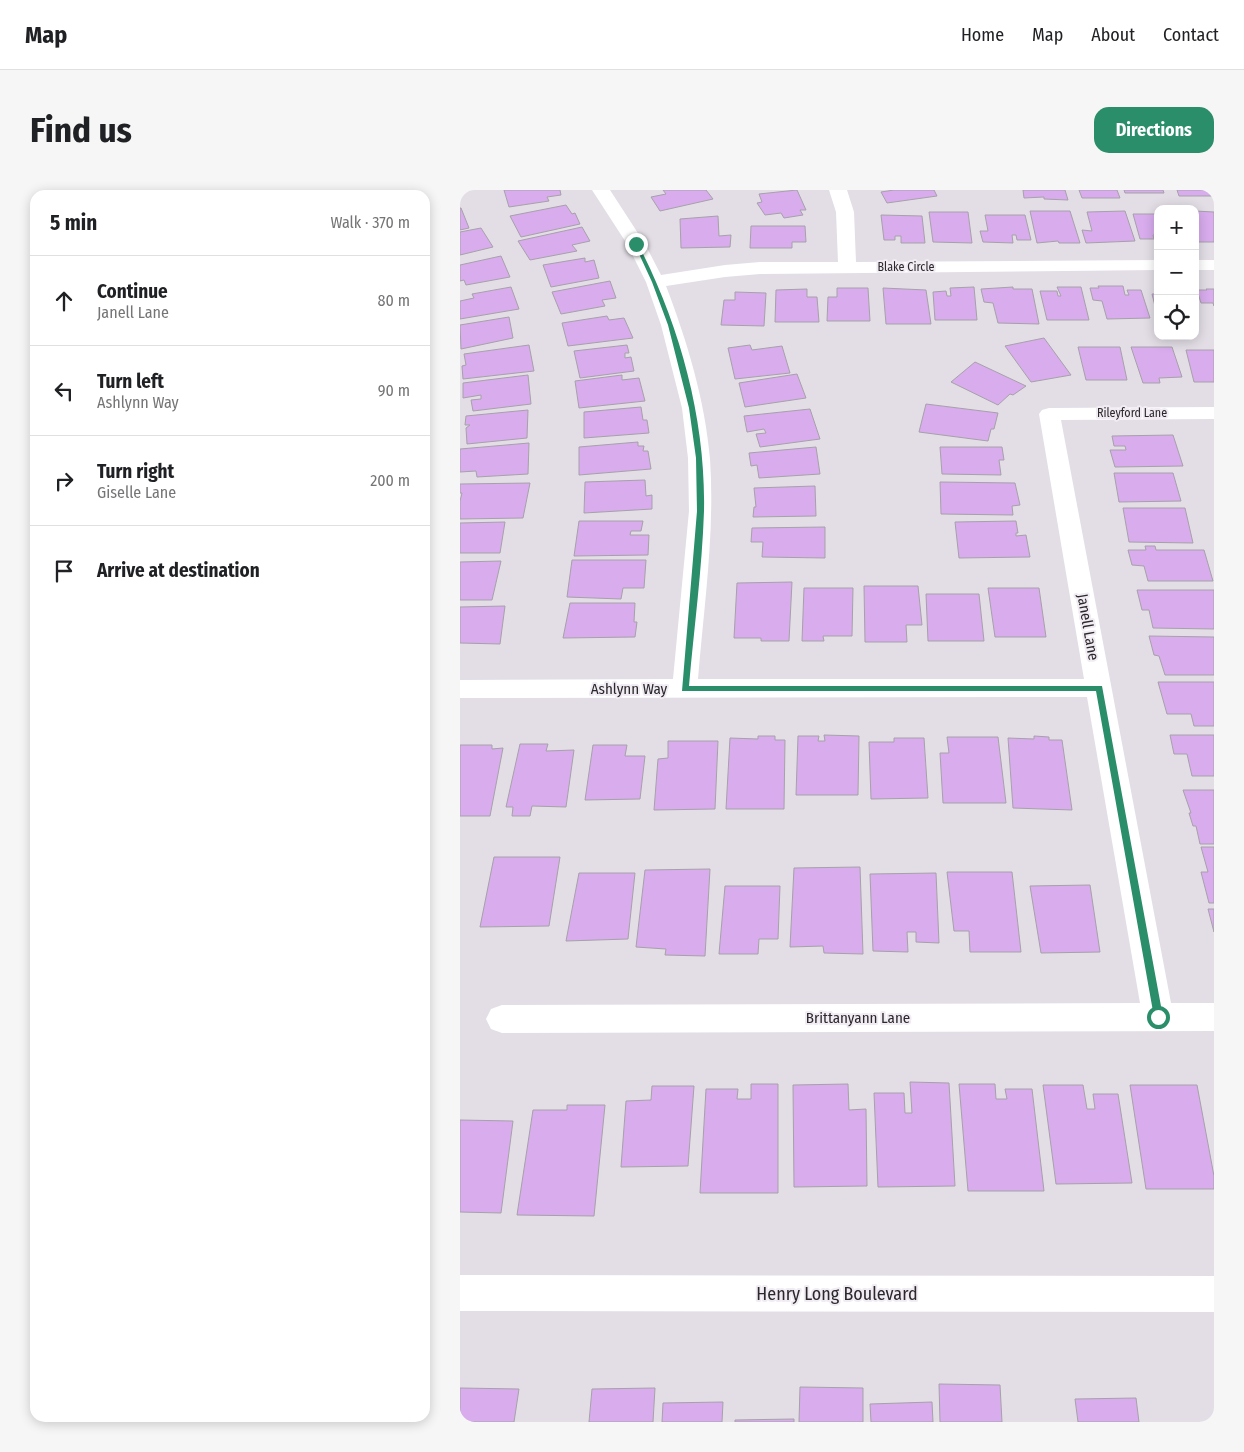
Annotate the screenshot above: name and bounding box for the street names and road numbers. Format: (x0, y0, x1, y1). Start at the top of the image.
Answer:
street label: Blake Circle (878, 260, 935, 274)
street label: Rileyford Lane (1097, 406, 1167, 420)
street label: Janell Lane (1073, 592, 1103, 662)
street label: Ashlynn Way (591, 680, 668, 698)
street label: Brittanyann Lane (806, 1009, 910, 1027)
street label: Henry Long Boulevard (756, 1283, 918, 1305)

